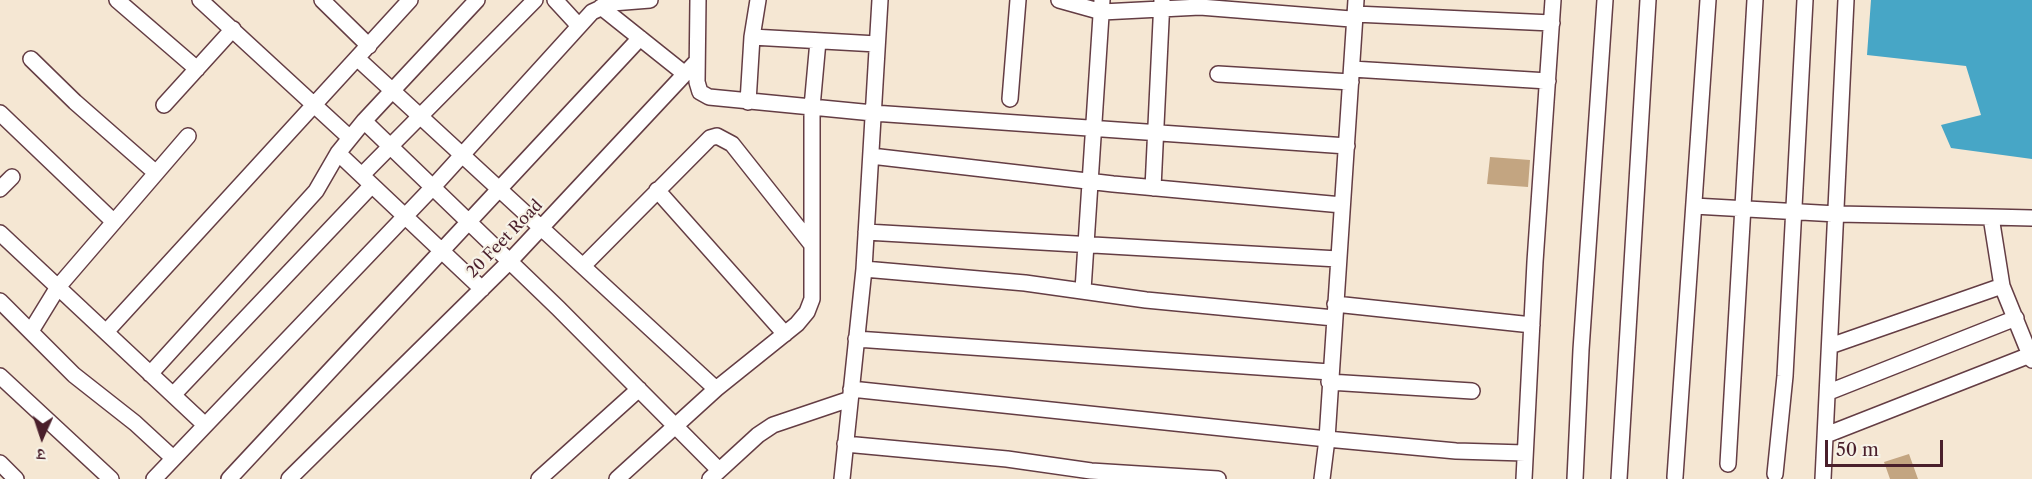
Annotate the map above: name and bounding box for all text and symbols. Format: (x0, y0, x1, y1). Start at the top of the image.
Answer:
street label: 20 Feet Road (463, 196, 547, 282)
north arrow (12, 407, 72, 467)
scale bar (1828, 428, 1946, 466)
text: 50 m (1836, 439, 1879, 461)
text: उ (36, 445, 46, 465)

